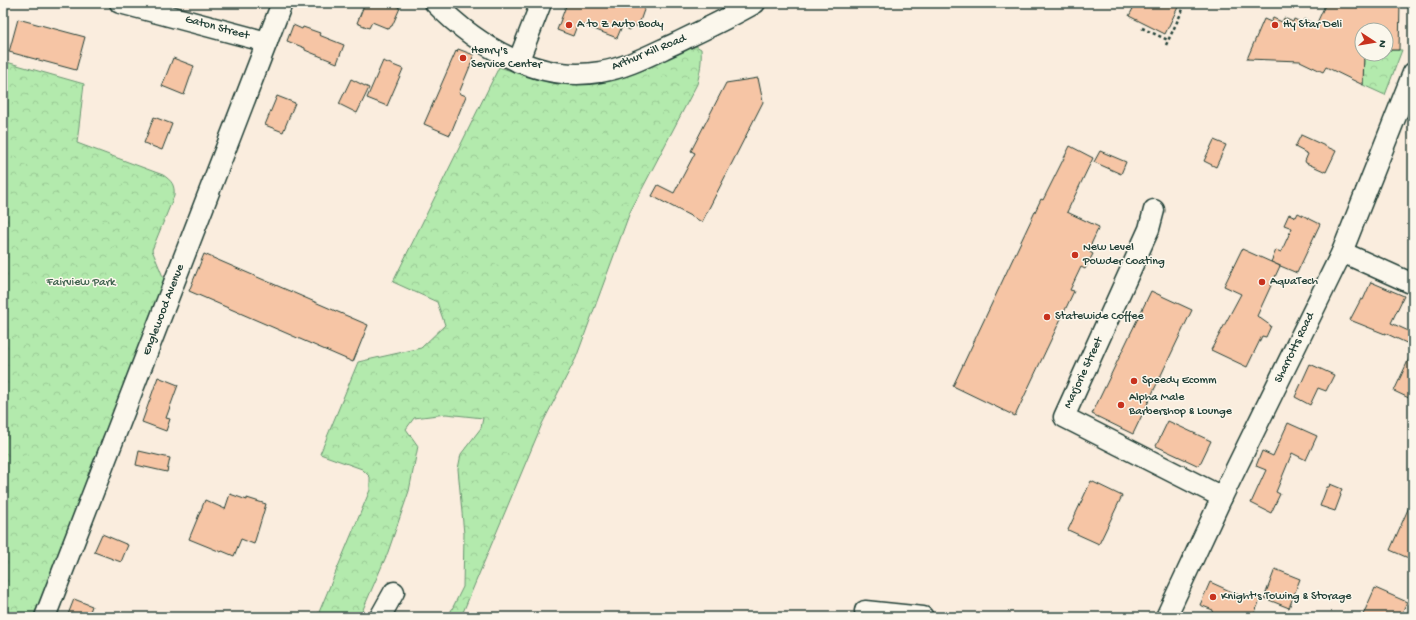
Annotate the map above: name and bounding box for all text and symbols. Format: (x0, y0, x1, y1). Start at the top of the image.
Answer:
street label: Gaton Street (183, 13, 252, 44)
place label: A to Z Auto Body (577, 18, 664, 32)
place label: Hy Star Deli (1283, 18, 1342, 32)
marker: A to Z Auto Body (564, 20, 574, 30)
marker: Hy Star Deli (1270, 20, 1280, 30)
north arrow (1354, 22, 1394, 62)
street label: Arthur Kill Road (610, 31, 689, 74)
text: N (1375, 39, 1388, 48)
place label: Henry's Service Center (471, 44, 544, 72)
marker: Henry's Service Center (458, 53, 468, 63)
place label: New Level Powder Coating (1082, 241, 1165, 269)
marker: New Level Powder Coating (1070, 250, 1080, 260)
street label: Englewood Avenue (140, 262, 188, 358)
place label: AquaTech (1270, 275, 1318, 289)
park label: Fairview Park (46, 276, 117, 290)
marker: AquaTech (1257, 277, 1267, 287)
place label: Statewide Coffee (1055, 310, 1144, 324)
street label: Sharrotts Road (1272, 310, 1319, 386)
marker: Statewide Coffee (1042, 312, 1052, 322)
street label: Marjorie Street (1061, 334, 1107, 411)
place label: Speedy Ecomm (1142, 374, 1217, 388)
marker: Speedy Ecomm (1129, 376, 1139, 386)
place label: Alpha Male Barbershop & Lounge (1128, 391, 1233, 419)
marker: Alpha Male Barbershop & Lounge (1116, 400, 1126, 410)
place label: Knight's Towing & Storage (1221, 590, 1352, 604)
marker: Knight's Towing & Storage (1208, 592, 1218, 602)

